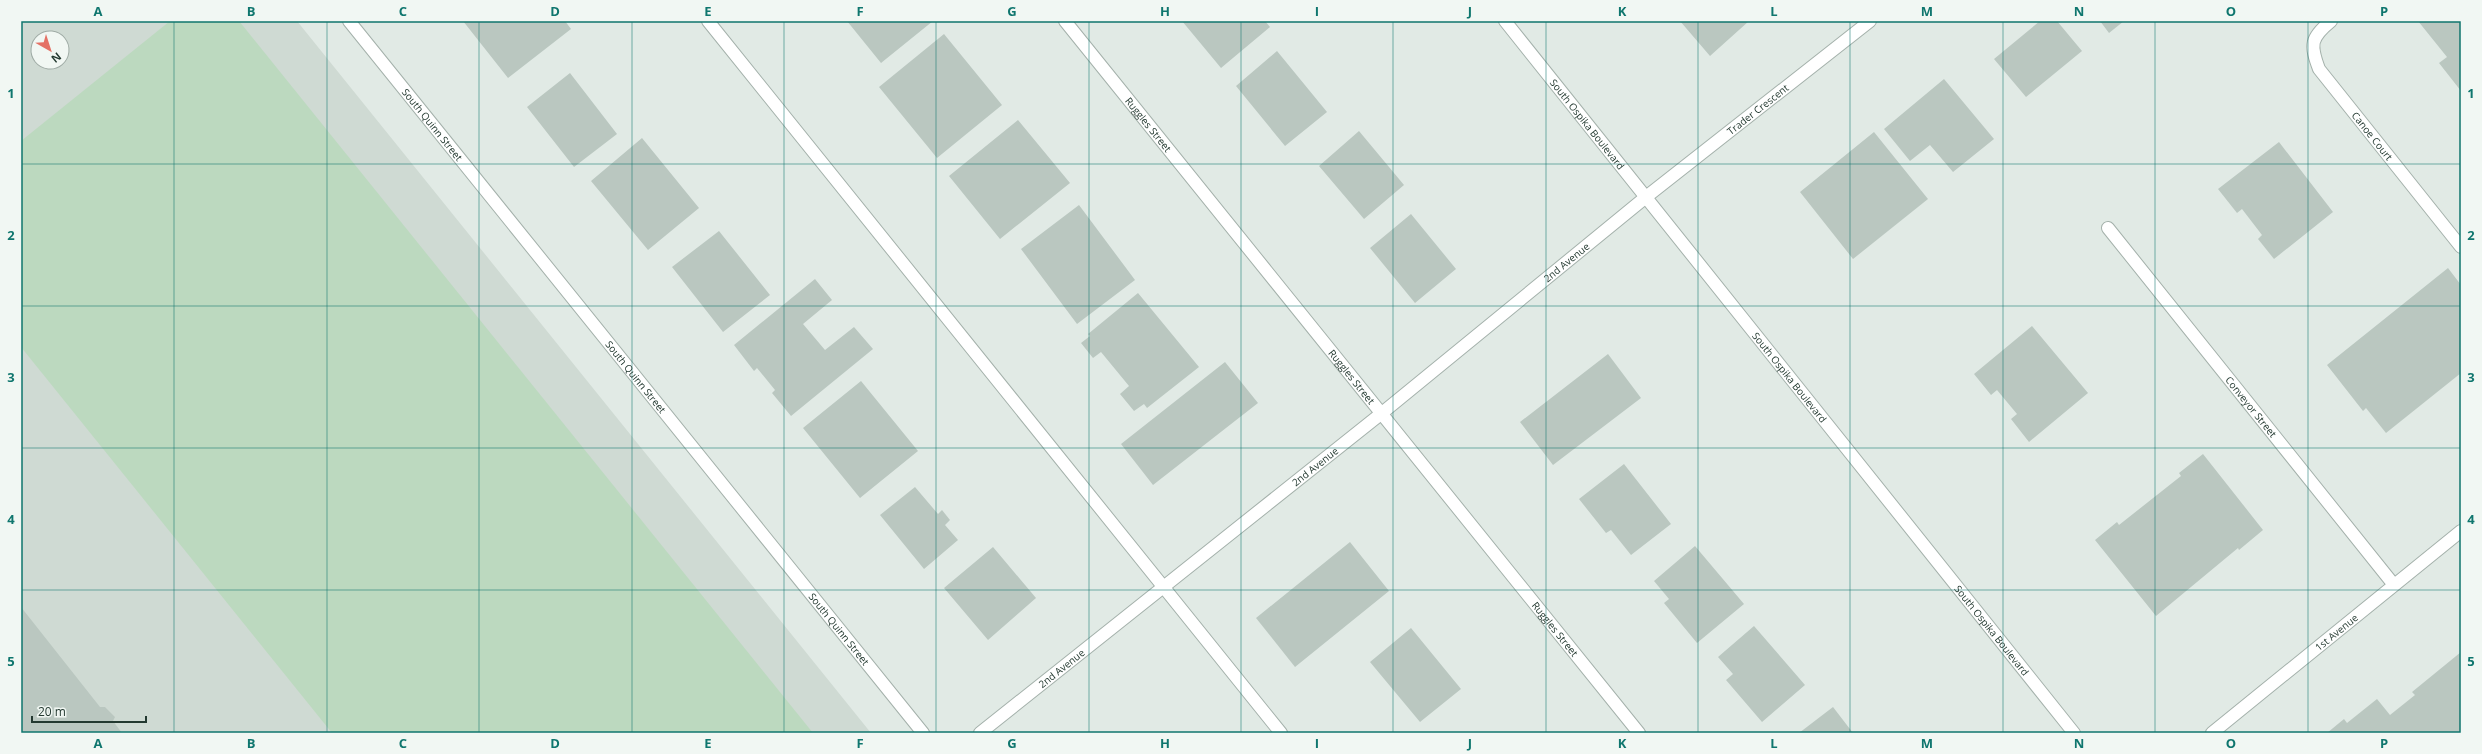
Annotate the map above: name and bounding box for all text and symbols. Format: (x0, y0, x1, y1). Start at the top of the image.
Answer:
text: A (94, 2, 103, 20)
text: B (247, 2, 256, 20)
text: C (399, 2, 407, 20)
text: D (550, 2, 560, 20)
text: E (704, 2, 712, 20)
text: F (856, 2, 864, 20)
text: G (1007, 2, 1017, 20)
text: H (1160, 2, 1170, 20)
text: I (1315, 2, 1319, 20)
text: J (1467, 2, 1472, 20)
text: K (1618, 2, 1627, 20)
text: L (1770, 2, 1778, 20)
text: M (1921, 2, 1933, 20)
text: N (2074, 2, 2084, 20)
text: O (2226, 2, 2236, 20)
text: P (2380, 2, 2388, 20)
north arrow (30, 30, 70, 70)
text: N (48, 50, 65, 67)
street label: South Ospika Boulevard (1547, 76, 1628, 172)
street label: Trader Crescent (1724, 80, 1792, 138)
text: 1 (7, 84, 15, 102)
text: 1 (2467, 84, 2475, 102)
street label: South Quinn Street (399, 85, 466, 164)
street label: Ruggles Street (1122, 94, 1175, 155)
street label: Canoe Court (2349, 109, 2396, 163)
text: 2 (7, 226, 15, 244)
text: 2 (2467, 226, 2475, 244)
street label: 2nd Avenue (1540, 239, 1593, 285)
street label: South Ospika Boulevard (1749, 329, 1830, 425)
street label: South Quinn Street (602, 338, 670, 416)
street label: Ruggles Street (1325, 346, 1378, 407)
text: 3 (7, 368, 15, 386)
text: 3 (2467, 368, 2475, 386)
street label: Conveyor Street (2222, 373, 2280, 441)
street label: 2nd Avenue (1289, 443, 1341, 489)
text: 4 (7, 510, 15, 528)
text: 4 (2467, 510, 2475, 528)
street label: South Ospika Boulevard (1951, 582, 2032, 679)
street label: South Quinn Street (806, 590, 873, 669)
street label: Ruggles Street (1529, 599, 1582, 660)
street label: 1st Avenue (2312, 610, 2361, 654)
street label: 2nd Avenue (1035, 645, 1088, 691)
text: 5 (7, 652, 15, 670)
text: 5 (2467, 652, 2475, 670)
scale bar (32, 698, 146, 724)
text: 20 m (38, 703, 66, 720)
text: A (94, 734, 103, 752)
text: B (247, 734, 256, 752)
text: C (399, 734, 407, 752)
text: D (550, 734, 560, 752)
text: E (704, 734, 712, 752)
text: F (856, 734, 864, 752)
text: G (1007, 734, 1017, 752)
text: H (1160, 734, 1170, 752)
text: I (1315, 734, 1319, 752)
text: J (1467, 734, 1472, 752)
text: K (1618, 734, 1627, 752)
text: L (1770, 734, 1778, 752)
text: M (1921, 734, 1933, 752)
text: N (2074, 734, 2084, 752)
text: O (2226, 734, 2236, 752)
text: P (2380, 734, 2388, 752)

